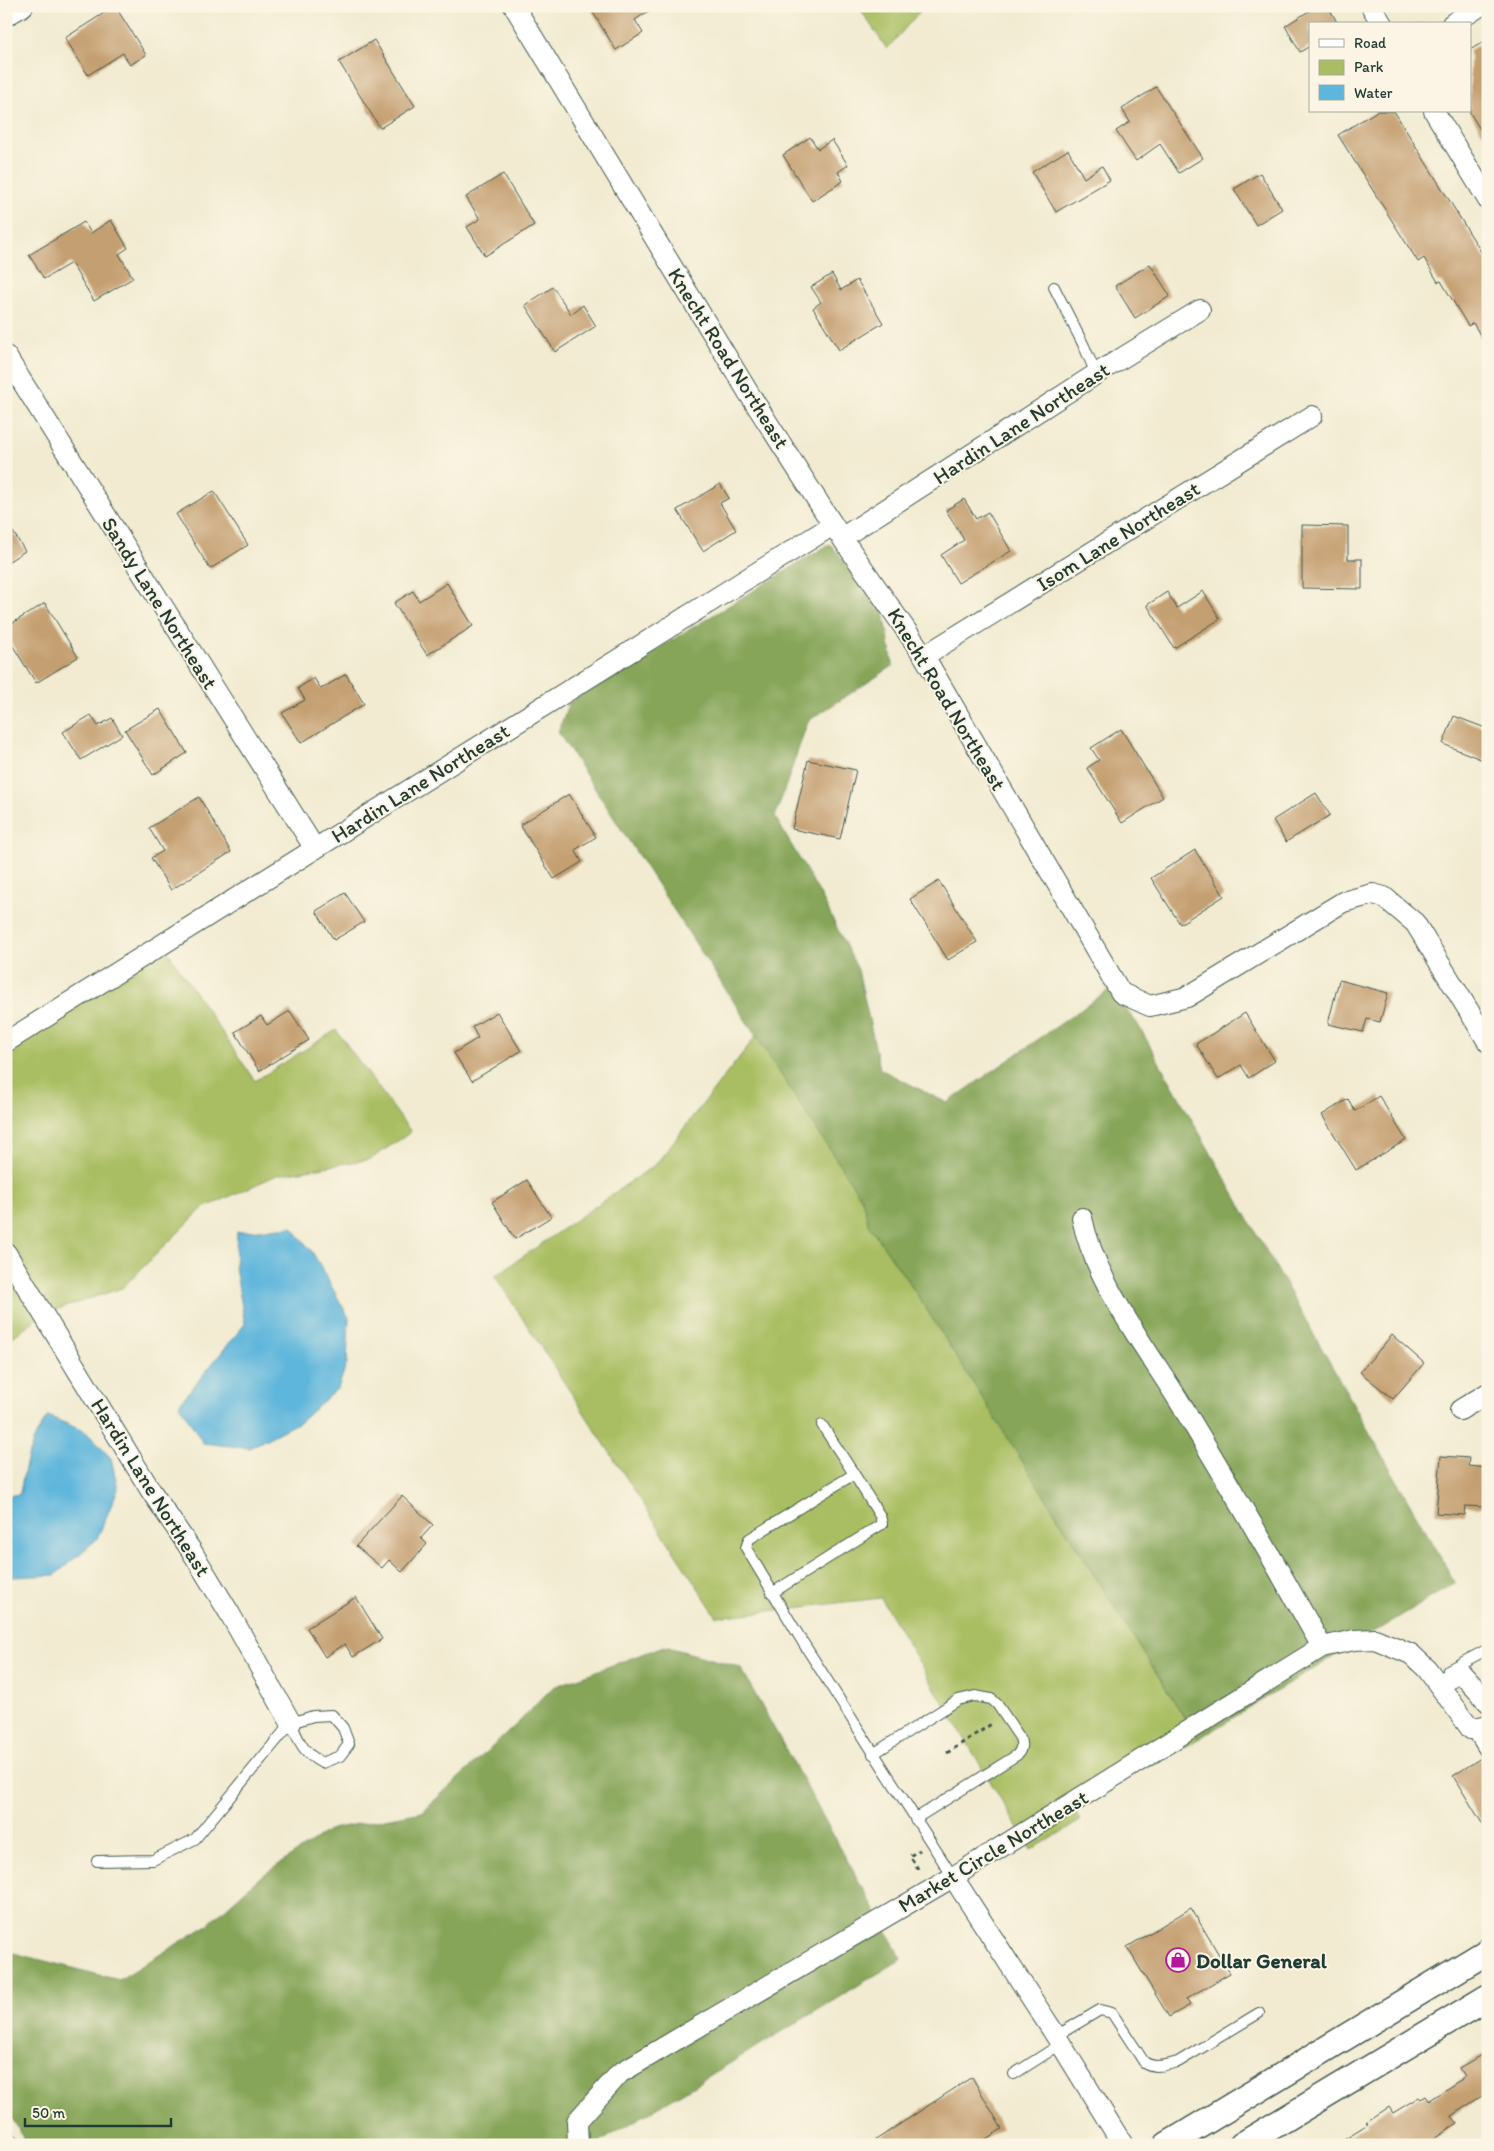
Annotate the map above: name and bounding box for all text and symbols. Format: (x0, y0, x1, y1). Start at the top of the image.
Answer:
legend (1309, 22, 1472, 112)
text: Road (1354, 34, 1387, 52)
text: Park (1354, 58, 1384, 76)
text: Water (1354, 84, 1393, 102)
street label: Knecht Road Northeast (663, 263, 795, 453)
street label: Hardin Lane Northeast (928, 357, 1114, 489)
street label: Isom Lane Northeast (1032, 476, 1204, 596)
street label: Sandy Lane Northeast (97, 512, 223, 694)
street label: Knecht Road Northeast (883, 603, 1012, 795)
street label: Hardin Lane Northeast (326, 718, 514, 848)
street label: Hardin Lane Northeast (86, 1393, 216, 1581)
street label: Market Circle Northeast (894, 1784, 1093, 1918)
shop icon: Dollar General (1165, 1947, 1191, 1973)
place label: Dollar General (1196, 1948, 1328, 1973)
scale bar (25, 2096, 171, 2128)
text: 50 m (32, 2104, 65, 2122)

